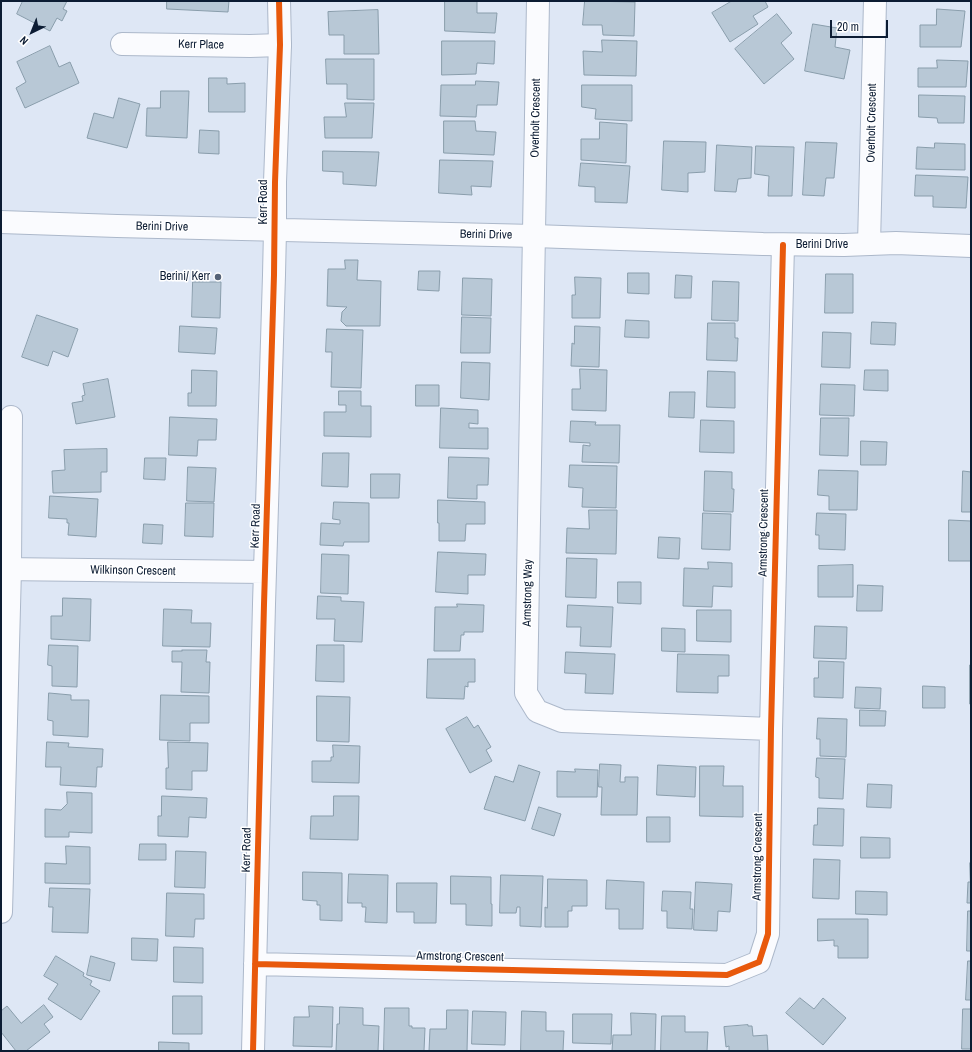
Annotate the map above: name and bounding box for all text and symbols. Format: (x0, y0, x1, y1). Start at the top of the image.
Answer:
north arrow (12, 12, 52, 52)
scale bar (832, 12, 890, 38)
text: 20 m (837, 19, 859, 35)
text: N (17, 33, 31, 48)
street label: Kerr Place (178, 37, 224, 53)
street label: Overholt Crescent (528, 78, 544, 158)
street label: Overholt Crescent (864, 83, 880, 163)
street label: Kerr Road (257, 180, 271, 224)
street label: Berini Drive (136, 219, 188, 235)
street label: Berini Drive (460, 227, 512, 243)
street label: Berini Drive (796, 238, 848, 252)
place label: Berini/ Kerr (160, 270, 210, 284)
marker: Berini/ Kerr (213, 272, 223, 282)
street label: Armstrong Crescent (756, 489, 772, 577)
street label: Kerr Road (248, 503, 264, 549)
street label: Armstrong Way (520, 559, 536, 627)
street label: Wilkinson Crescent (90, 563, 176, 579)
street label: Armstrong Crescent (750, 813, 766, 901)
street label: Kerr Road (239, 827, 255, 873)
street label: Armstrong Crescent (416, 949, 504, 965)

